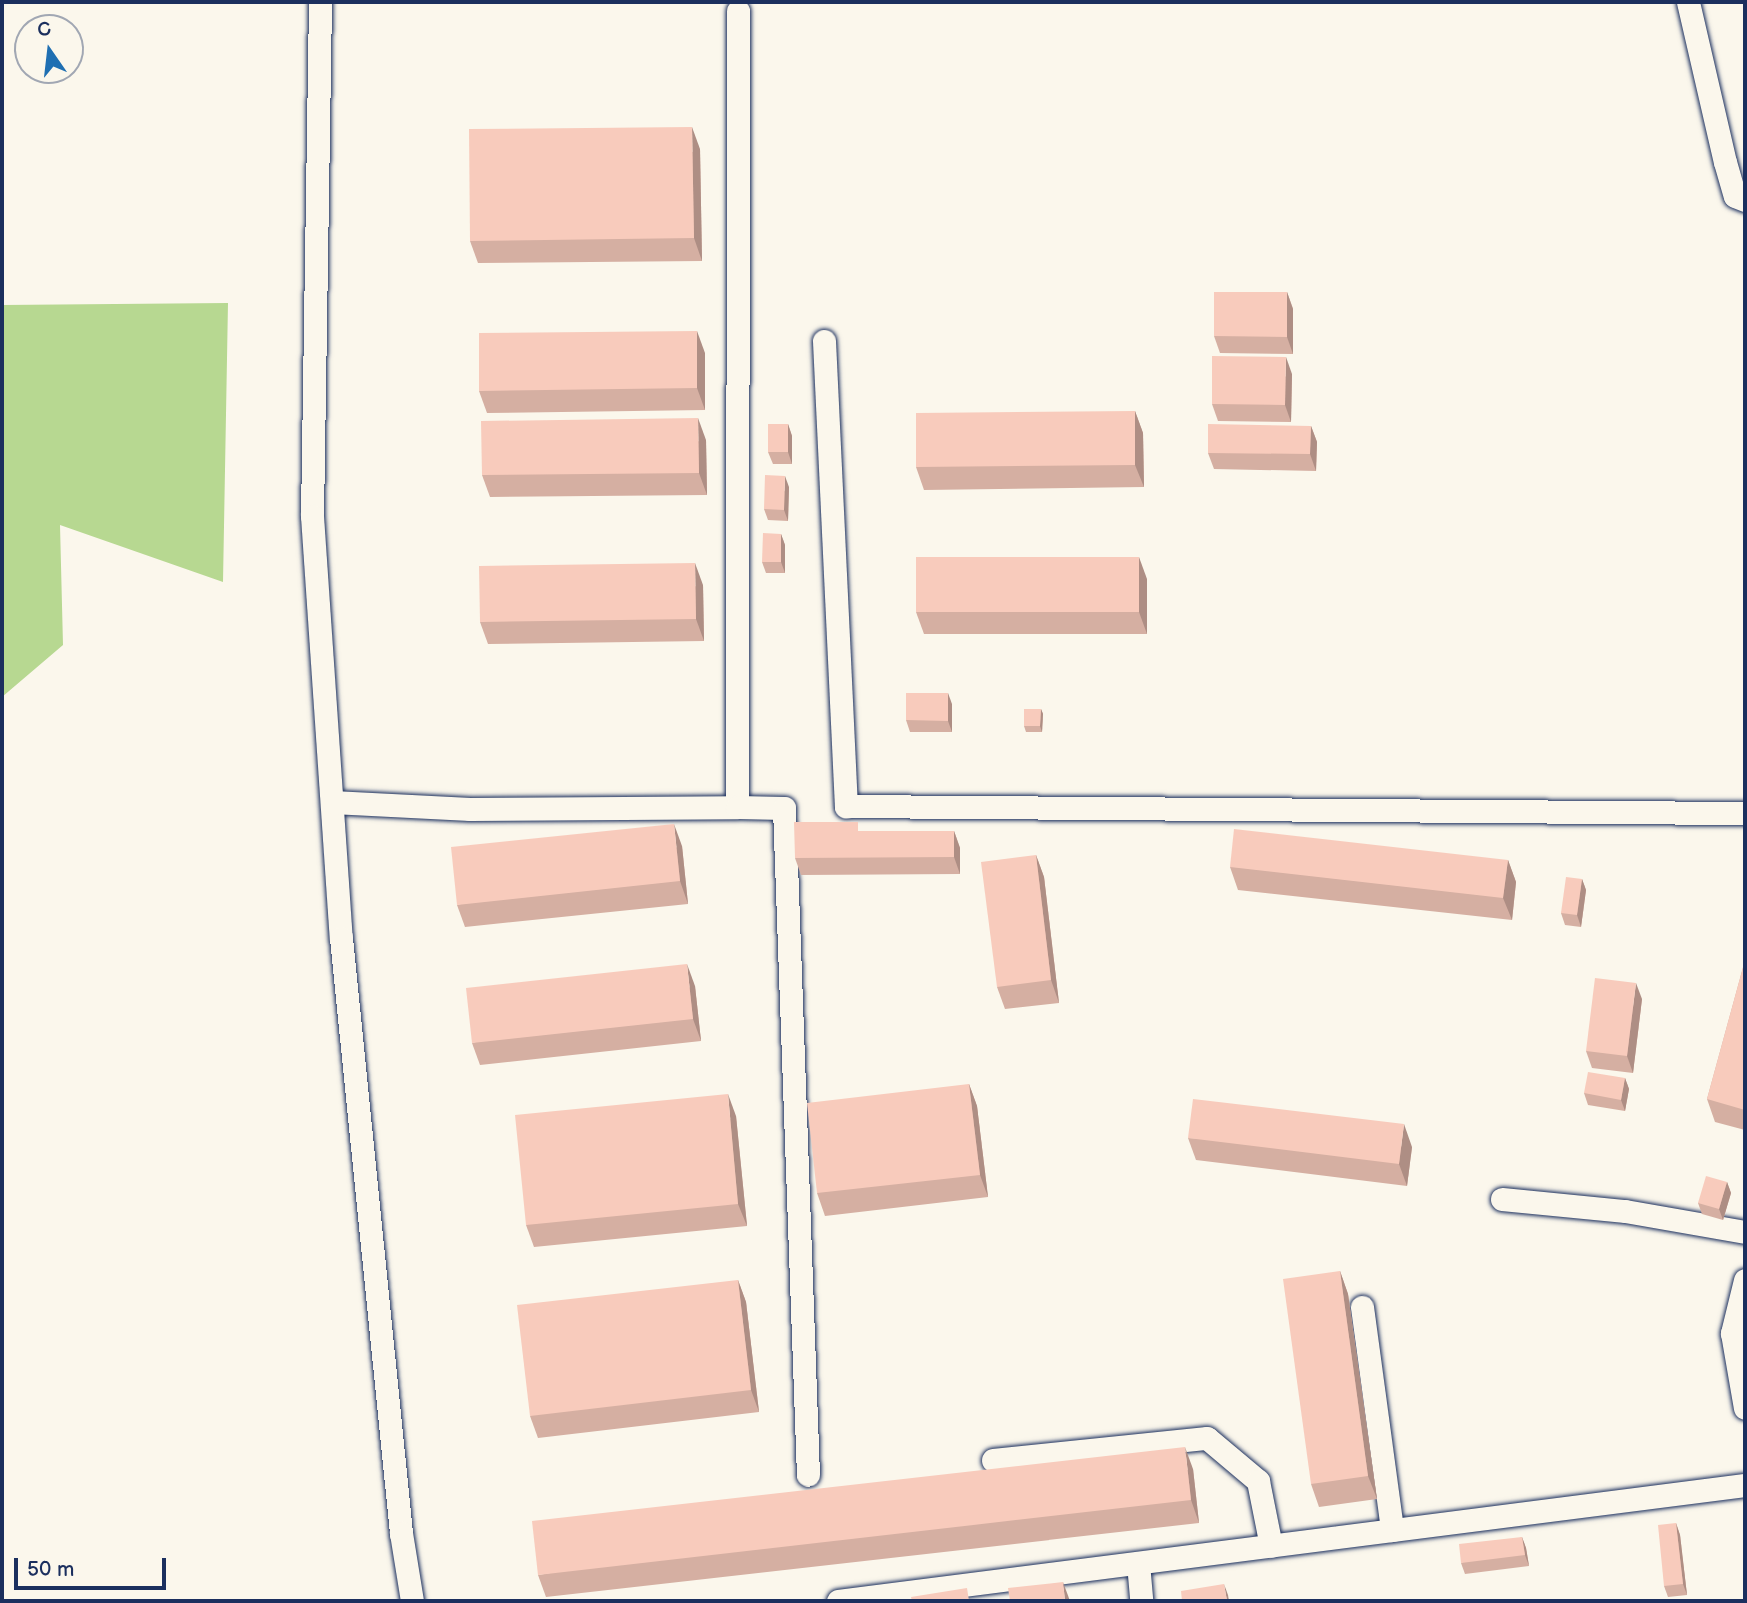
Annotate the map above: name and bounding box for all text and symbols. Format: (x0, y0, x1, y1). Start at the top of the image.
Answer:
north arrow (14, 14, 84, 84)
text: С (35, 17, 53, 43)
scale bar (18, 1544, 170, 1588)
text: 50 m (27, 1557, 74, 1582)

